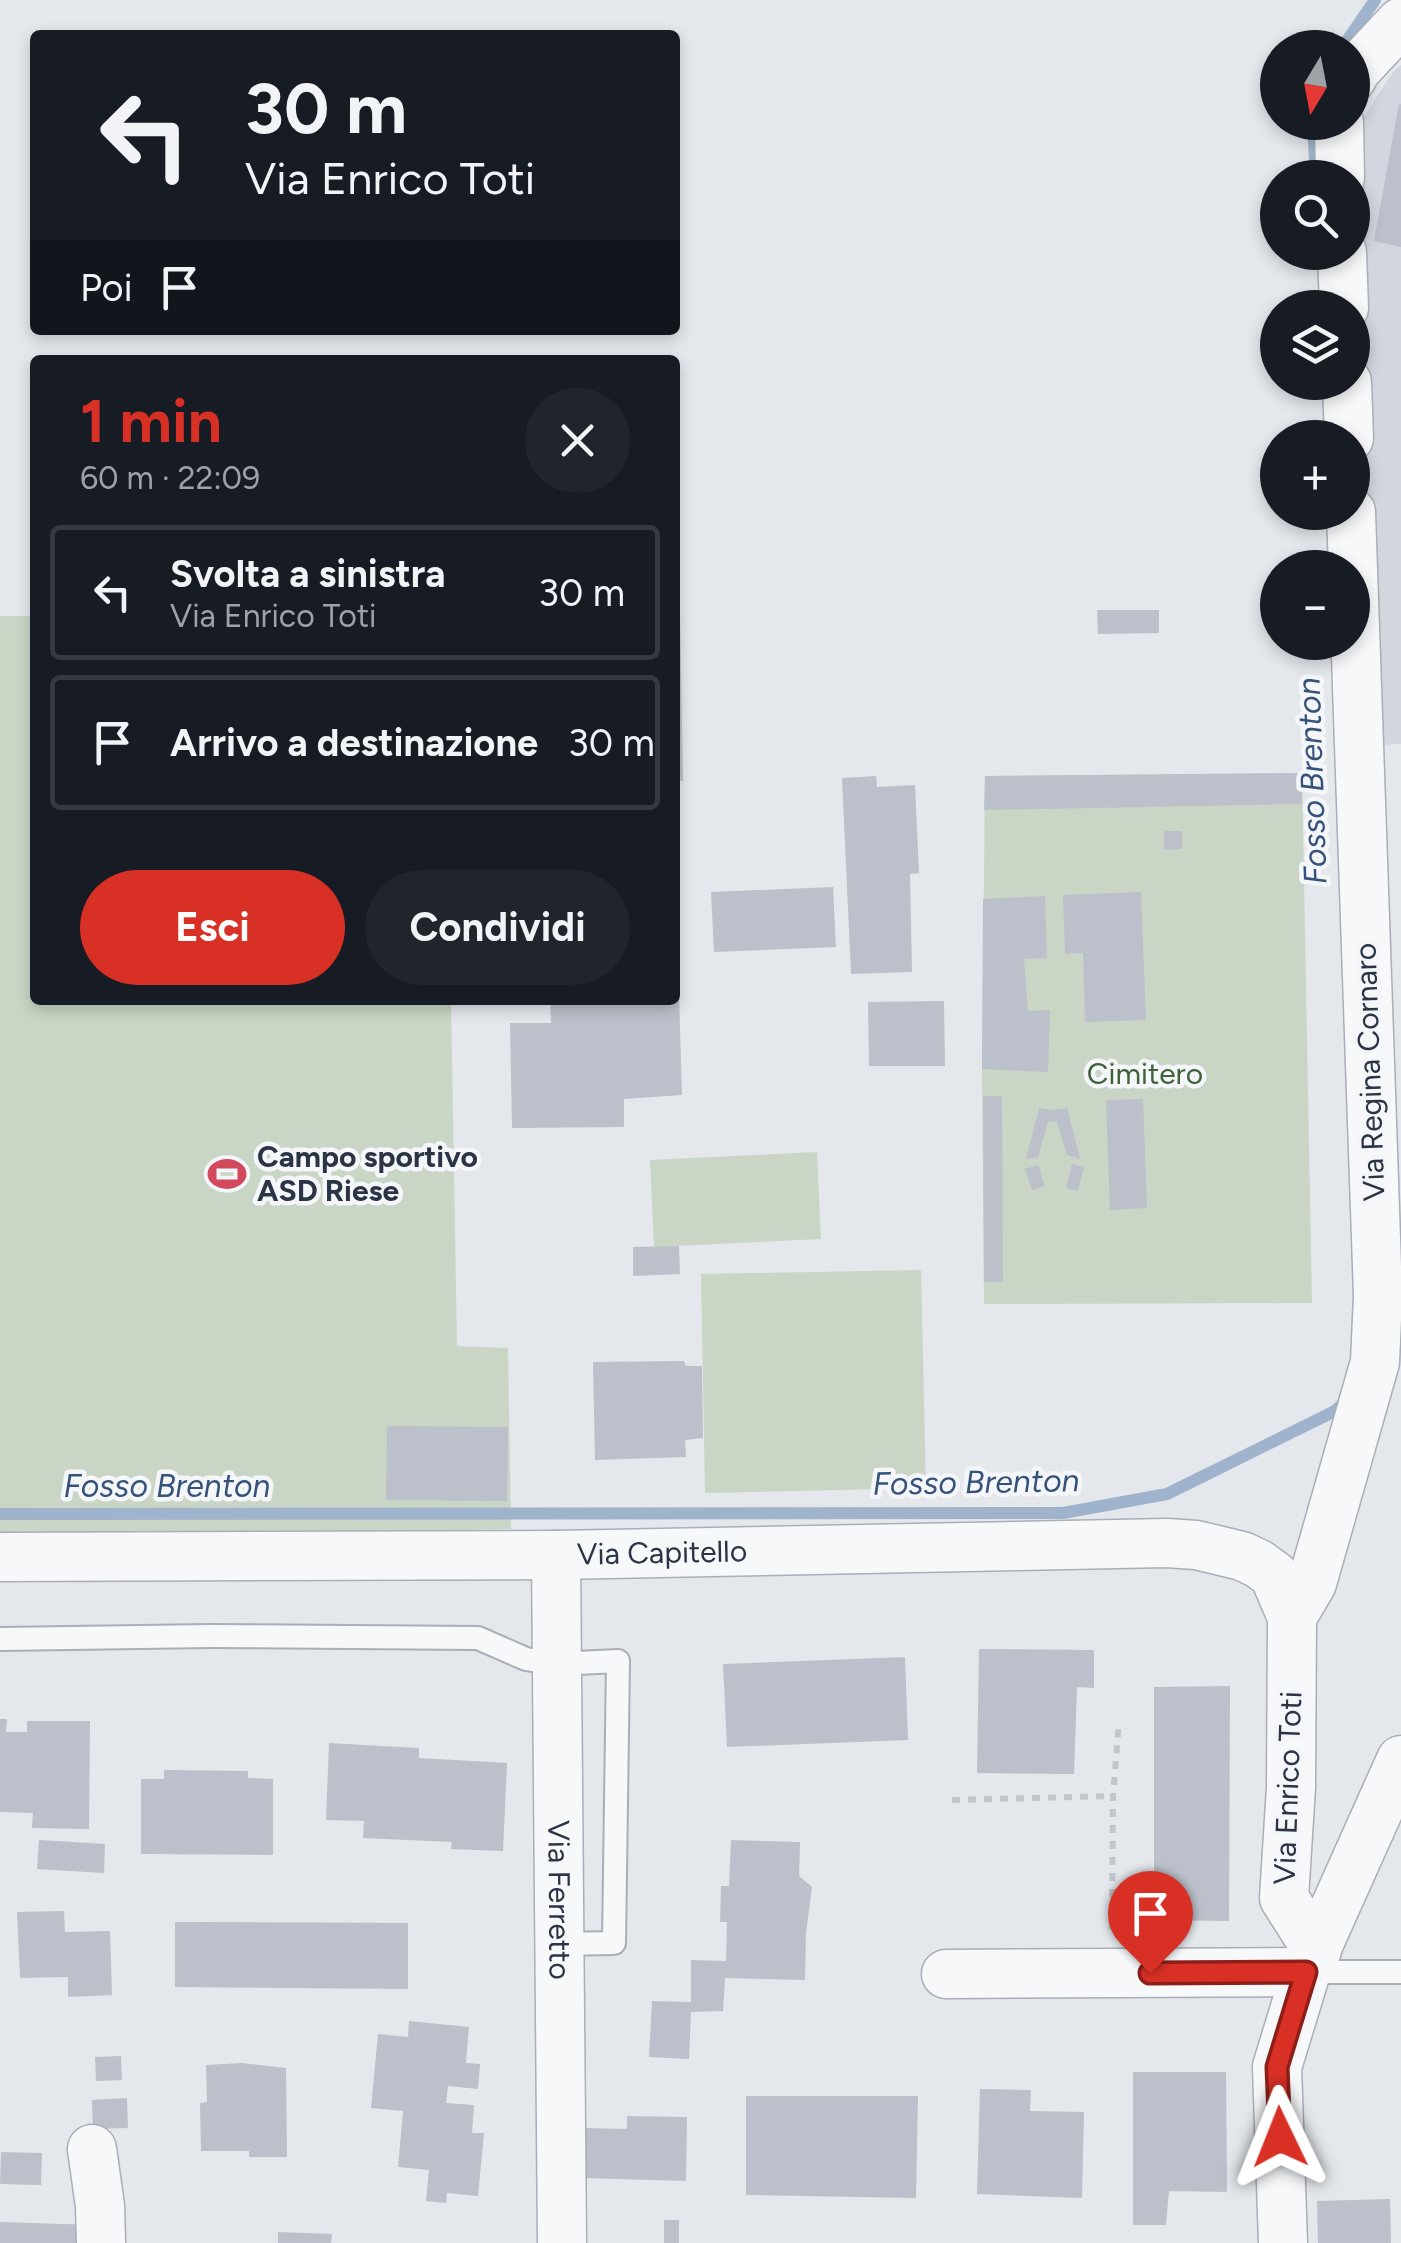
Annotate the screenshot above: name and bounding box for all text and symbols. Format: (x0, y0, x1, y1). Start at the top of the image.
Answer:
north arrow (1260, 30, 1370, 140)
map controls (1260, 30, 1370, 660)
text: 30 m (245, 66, 407, 151)
icon: left (80, 70, 210, 200)
text: Via Enrico Toti (245, 151, 535, 205)
button: search (1260, 160, 1370, 270)
icon: arrive (152, 260, 207, 315)
text: Poi (80, 265, 132, 311)
button: layers (1260, 290, 1370, 400)
text: 1 min (80, 385, 222, 457)
button: close (525, 388, 630, 493)
button: + (1260, 420, 1370, 530)
text: 60 m · 22:09 (80, 459, 260, 497)
button: − (1260, 550, 1370, 660)
text: Svolta a sinistra (170, 551, 445, 597)
icon: left (85, 565, 140, 620)
text: 30 m (538, 570, 625, 616)
text: Via Enrico Toti (170, 597, 376, 635)
water label: Fosso Brenton (1289, 677, 1335, 885)
icon: arrive (85, 715, 140, 770)
text: Arrivo a destinazione (170, 720, 538, 766)
text: 30 m (568, 720, 655, 766)
button: Esci (80, 870, 345, 985)
button: Condividi (365, 870, 630, 985)
street label: Via Regina Cornaro (1347, 942, 1392, 1202)
park label: Cimitero (1087, 1055, 1203, 1092)
place label: Campo sportivo ASD Riese (257, 1138, 478, 1209)
sports icon: Campo sportivo ASD Riese (206, 1153, 248, 1195)
water label: Fosso Brenton (872, 1461, 1080, 1503)
water label: Fosso Brenton (64, 1467, 270, 1505)
street label: Via Capitello (576, 1532, 748, 1573)
street label: Via Enrico Toti (1266, 1691, 1309, 1885)
street label: Via Ferretto (540, 1820, 579, 1980)
pin (1108, 1871, 1193, 1974)
icon: arrive (1123, 1886, 1178, 1941)
position arrow (1228, 2085, 1332, 2189)

